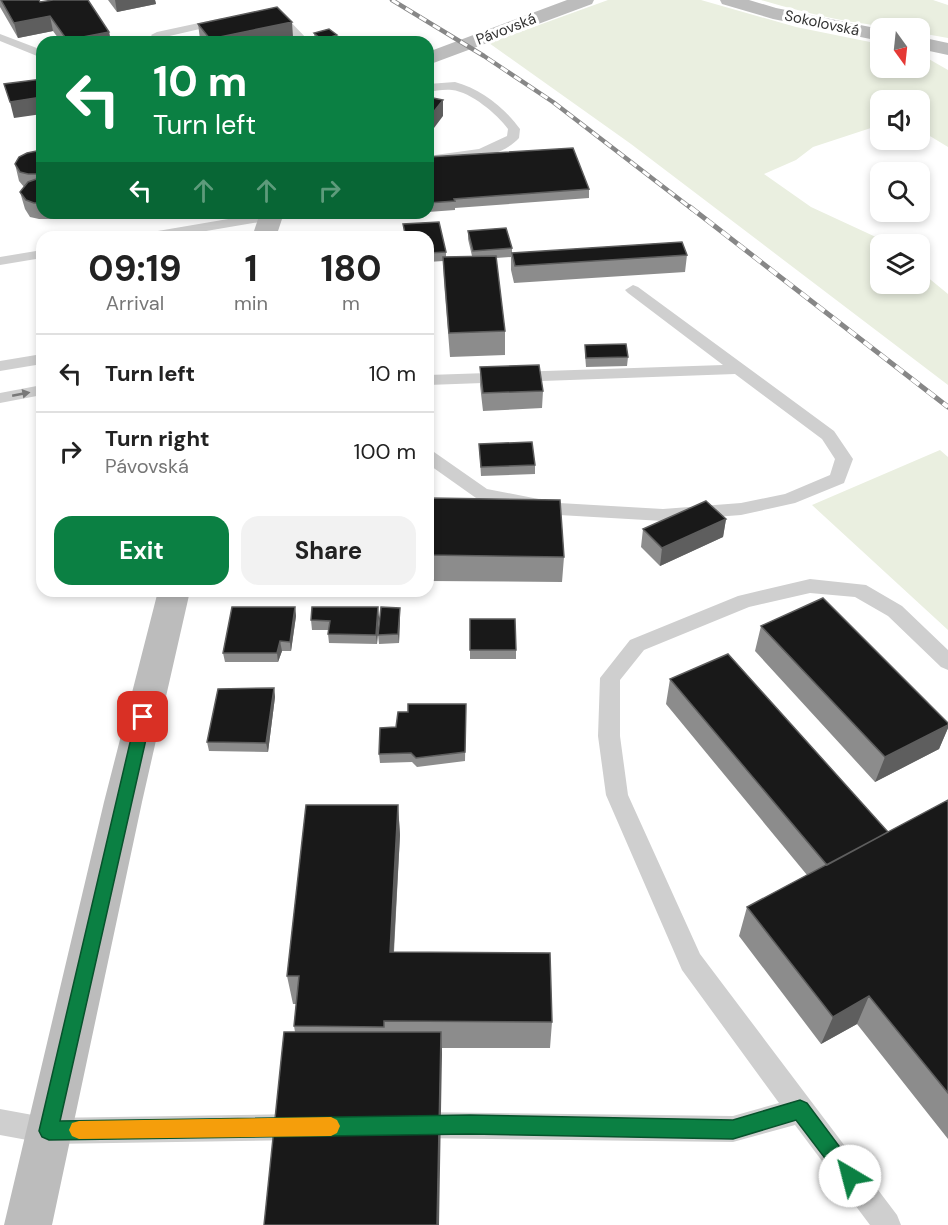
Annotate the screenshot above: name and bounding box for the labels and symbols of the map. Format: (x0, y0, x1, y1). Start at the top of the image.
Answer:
street label: Sokolovská (783, 5, 861, 41)
street label: Pávovská (473, 8, 539, 50)
north arrow (870, 18, 930, 78)
one-way arrow (12, 389, 31, 398)
pin (117, 691, 168, 742)
position arrow (818, 1144, 882, 1208)

